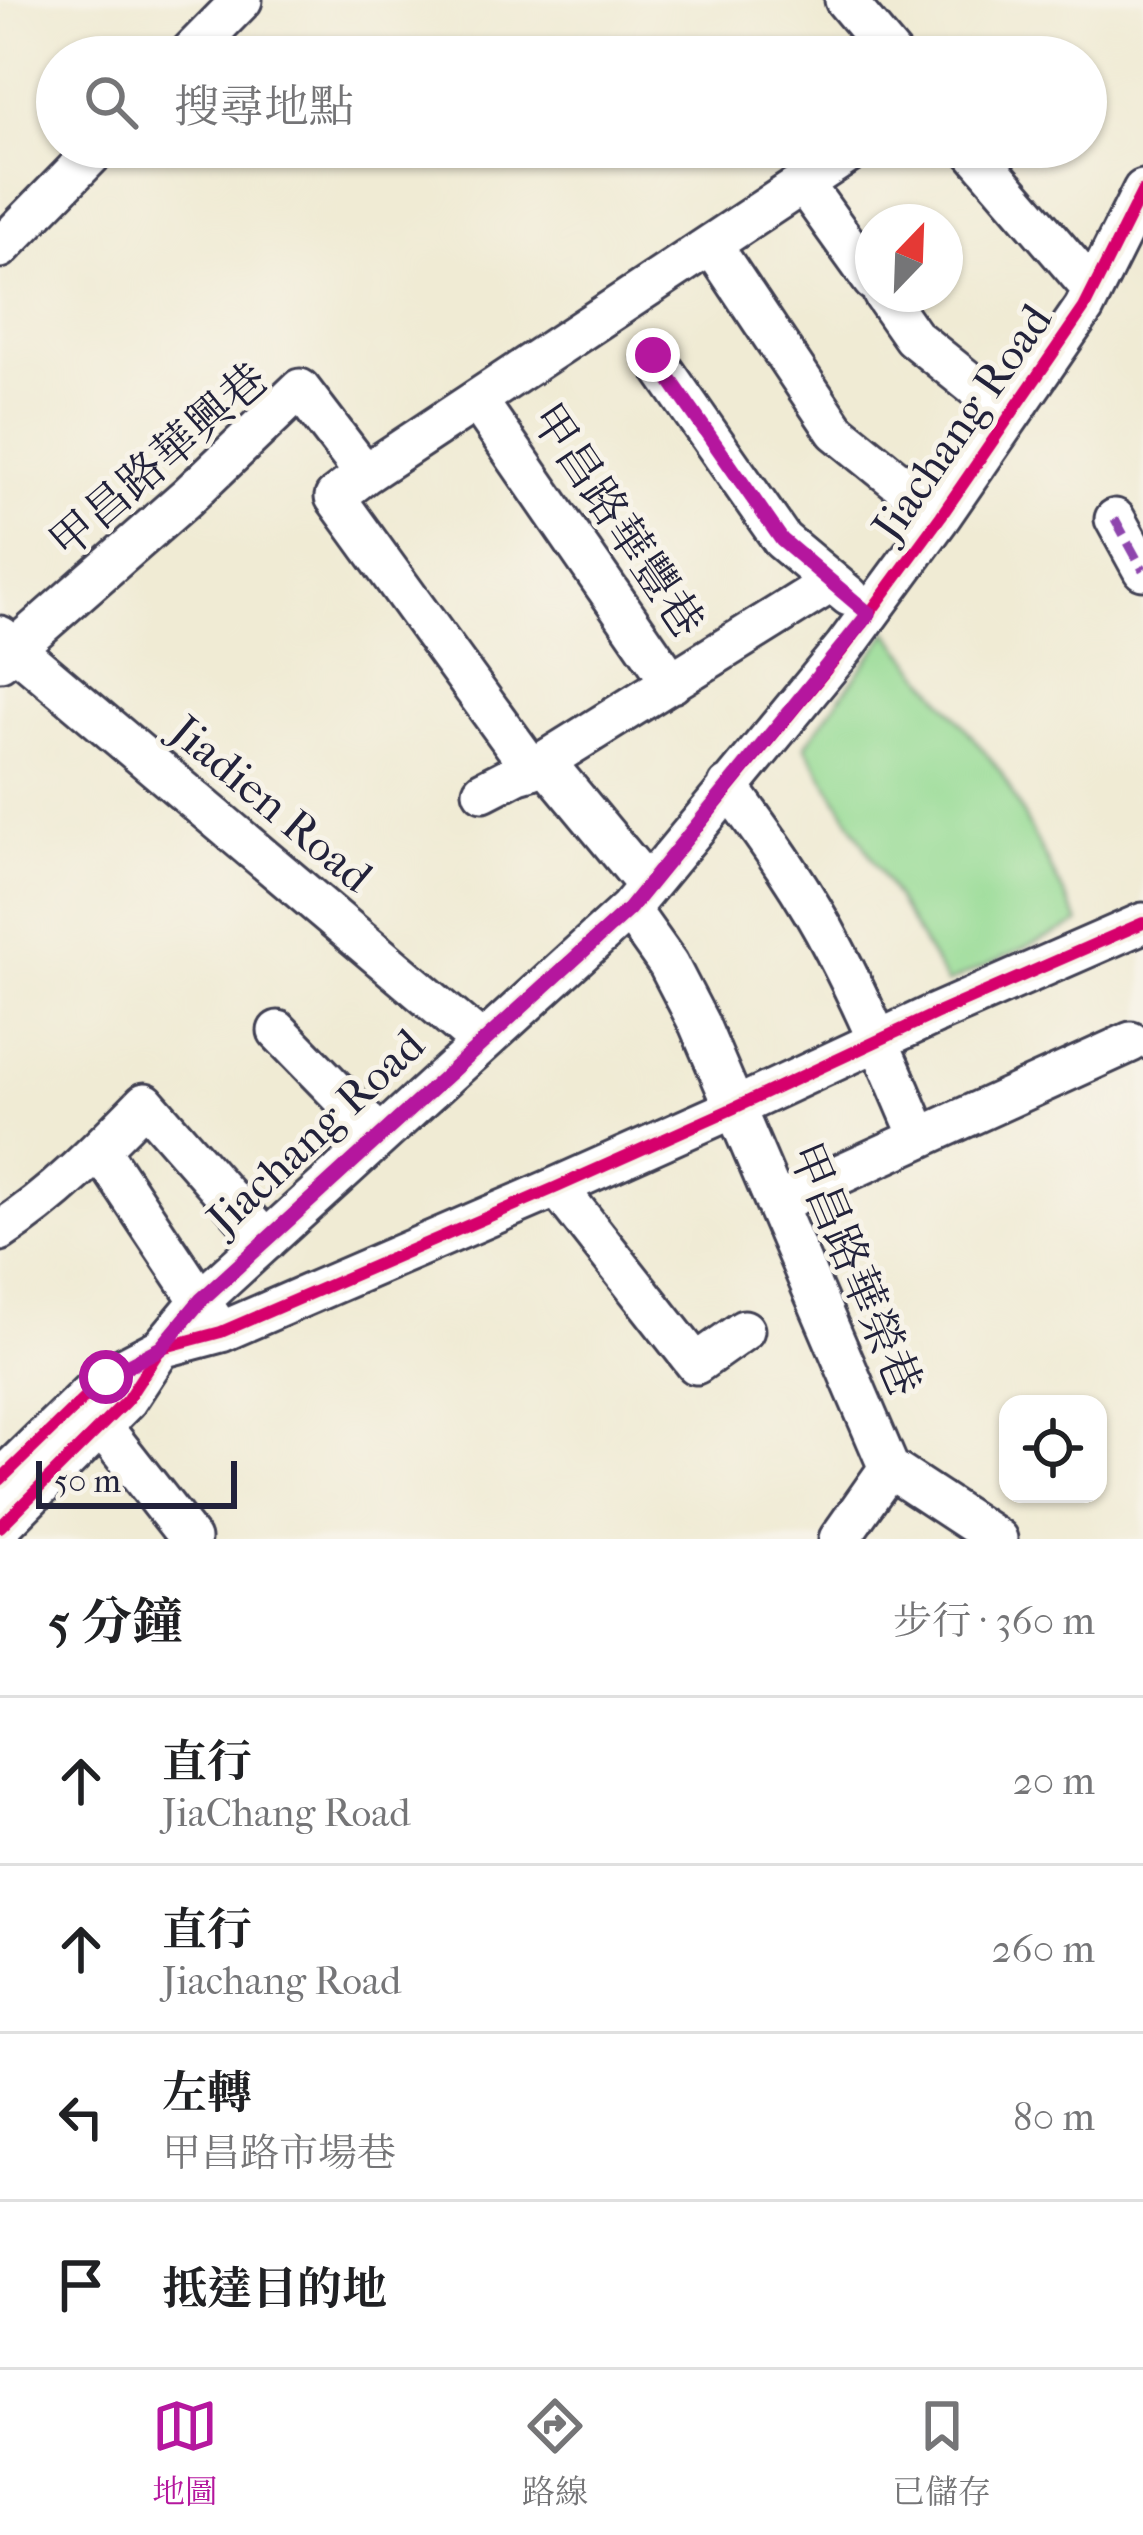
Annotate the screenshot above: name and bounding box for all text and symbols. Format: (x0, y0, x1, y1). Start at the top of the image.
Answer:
search box (36, 36, 1107, 168)
icon: search (78, 69, 144, 135)
text: 搜尋地點 (174, 81, 354, 134)
north arrow (855, 204, 963, 312)
street label: Jiachang Road (860, 294, 1063, 554)
route end (626, 328, 680, 382)
street label: 甲昌路華興巷 (40, 353, 278, 570)
street label: 甲昌路華豐巷 (519, 394, 714, 648)
street label: Jiadien Road (157, 703, 383, 904)
street label: Jiachang Road (195, 1018, 435, 1248)
street label: 甲昌路華榮巷 (777, 1135, 932, 1404)
route start (79, 1350, 133, 1404)
map controls (999, 1395, 1107, 1503)
button: locate (999, 1395, 1107, 1503)
scale bar (36, 1455, 237, 1508)
text: 50 m (54, 1462, 121, 1501)
text: 5 分鐘 (48, 1592, 183, 1652)
text: 步行 · 360 m (893, 1598, 1095, 1644)
text: 直行 (162, 1736, 252, 1789)
icon: ahead (48, 1748, 114, 1814)
text: 20 m (1013, 1758, 1095, 1804)
text: JiaChang Road (162, 1790, 411, 1836)
text: 直行 (162, 1904, 252, 1957)
icon: ahead (48, 1916, 114, 1982)
text: 260 m (992, 1926, 1095, 1972)
text: Jiachang Road (162, 1958, 401, 2004)
text: 左轉 (162, 2067, 252, 2120)
icon: left (48, 2084, 114, 2150)
text: 80 m (1013, 2094, 1095, 2140)
text: 甲昌路市場巷 (162, 2130, 396, 2176)
icon: arrive (48, 2252, 114, 2318)
text: 抵達目的地 (162, 2263, 387, 2316)
tab: 地圖 (152, 2393, 218, 2512)
tab: 路線 (522, 2393, 588, 2512)
tab: 已儲存 (892, 2393, 991, 2512)

